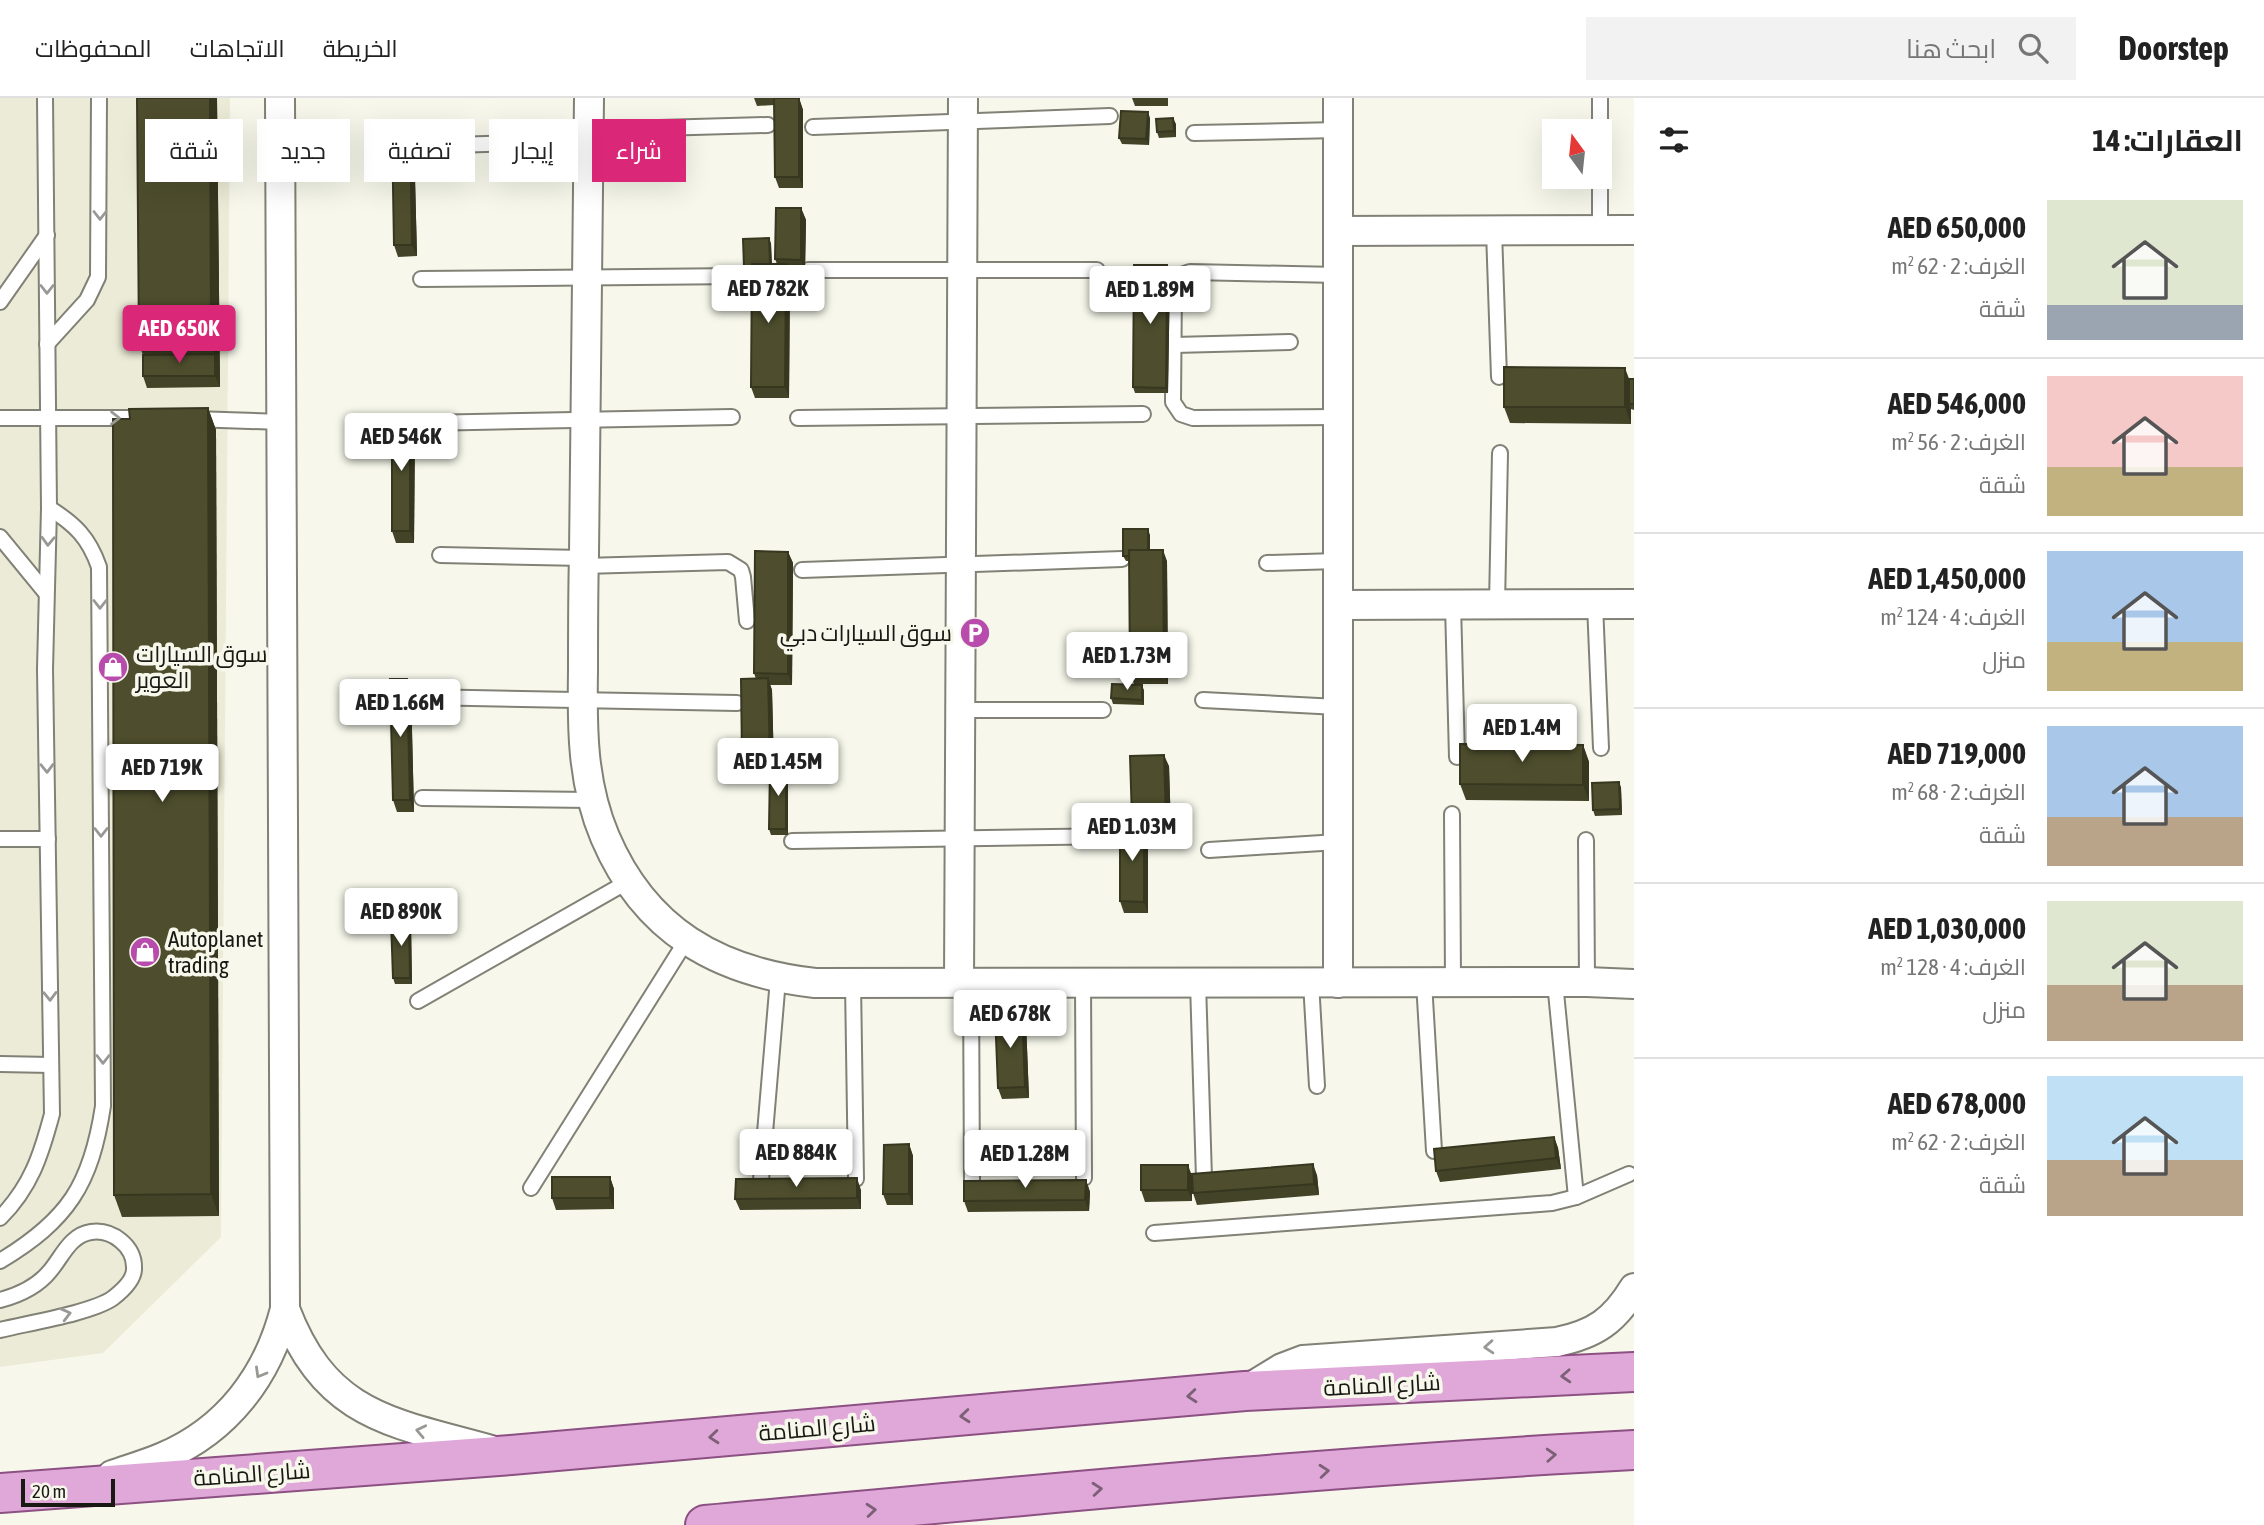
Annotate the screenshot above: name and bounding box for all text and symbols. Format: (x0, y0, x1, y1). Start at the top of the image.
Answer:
search box (1586, 17, 2076, 80)
icon: search (2014, 29, 2052, 67)
text: Doorstep (2118, 29, 2229, 67)
text: ابحث هنا (1906, 34, 1996, 64)
text: المحفوظات (35, 35, 152, 62)
text: الاتجاهات (190, 35, 285, 62)
text: الخريطة (323, 35, 398, 62)
chip: شقة (145, 119, 243, 182)
chip: جديد (257, 119, 350, 182)
chip: تصفية (364, 119, 475, 182)
chip: إيجار (489, 119, 578, 182)
chip: شراء (592, 119, 686, 182)
north arrow (1542, 119, 1612, 189)
map controls (1542, 119, 1612, 189)
icon: filters (1655, 121, 1693, 159)
text: العقارات: 14 (2092, 123, 2243, 157)
one-way arrow (92, 210, 108, 221)
text: AED 650,000 (1888, 210, 2026, 244)
icon: home (2103, 228, 2187, 312)
text: الغرف: 2 · 62 m² (1891, 253, 2026, 279)
pin: AED 782K (696, 266, 840, 325)
pin: AED 1.89M (1070, 266, 1230, 326)
text: AED 782K (728, 275, 808, 301)
text: AED 1.89M (1105, 276, 1195, 302)
one-way arrow (39, 284, 55, 294)
text: شقة (1979, 296, 2026, 322)
pin: AED 650K (107, 306, 251, 365)
text: AED 650K (139, 315, 219, 341)
text: AED 546,000 (1888, 386, 2026, 420)
icon: home (2103, 404, 2187, 488)
one-way arrow (111, 410, 121, 426)
pin: AED 546K (329, 414, 473, 473)
text: AED 546K (361, 423, 441, 449)
text: الغرف: 2 · 56 m² (1891, 429, 2026, 455)
text: شقة (1979, 472, 2026, 498)
one-way arrow (40, 536, 56, 546)
text: AED 1,450,000 (1868, 561, 2026, 595)
icon: home (2103, 579, 2187, 663)
one-way arrow (92, 600, 108, 610)
text: الغرف: 4 · 124 m² (1880, 604, 2026, 630)
parking icon: سوق السيارات دبي (958, 616, 992, 650)
place label: سوق السيارات دبي (780, 620, 952, 651)
pin: AED 1.73M (1047, 632, 1207, 692)
place label: سوق السيارات العوير (134, 641, 268, 693)
text: AED 1.73M (1082, 642, 1172, 668)
text: منزل (1982, 647, 2026, 673)
shop icon: سوق السيارات العوير (96, 650, 130, 684)
pin: AED 1.66M (320, 680, 480, 739)
text: AED 1.66M (355, 689, 445, 715)
pin: AED 1.4M (1450, 704, 1594, 764)
text: AED 1.4M (1483, 714, 1561, 740)
text: AED 719,000 (1888, 736, 2026, 770)
pin: AED 1.45M (698, 738, 858, 798)
pin: AED 719K (90, 744, 234, 804)
text: AED 1.45M (733, 748, 823, 774)
text: AED 719K (122, 754, 202, 780)
icon: home (2103, 754, 2187, 838)
one-way arrow (39, 763, 55, 774)
text: الغرف: 2 · 68 m² (1891, 779, 2026, 805)
pin: AED 1.03M (1052, 804, 1212, 863)
text: AED 1.03M (1087, 813, 1177, 839)
text: شقة (1979, 822, 2026, 848)
one-way arrow (93, 827, 109, 838)
pin: AED 890K (329, 888, 473, 948)
text: AED 890K (361, 898, 441, 924)
text: AED 1,030,000 (1868, 911, 2026, 945)
place label: Autoplanet trading (168, 926, 264, 978)
icon: home (2103, 929, 2187, 1013)
shop icon: Autoplanet trading (128, 935, 162, 969)
text: الغرف: 4 · 128 m² (1880, 954, 2026, 980)
pin: AED 678K (938, 990, 1082, 1050)
one-way arrow (42, 991, 58, 1001)
text: منزل (1982, 997, 2026, 1023)
text: AED 678K (970, 1000, 1050, 1026)
one-way arrow (95, 1055, 111, 1065)
text: AED 678,000 (1888, 1086, 2026, 1120)
icon: home (2103, 1104, 2187, 1188)
text: الغرف: 2 · 62 m² (1891, 1129, 2026, 1155)
pin: AED 884K (724, 1130, 868, 1189)
pin: AED 1.28M (945, 1130, 1105, 1190)
text: AED 884K (756, 1139, 836, 1165)
text: AED 1.28M (980, 1140, 1070, 1166)
text: شقة (1979, 1172, 2026, 1198)
one-way arrow (60, 1308, 72, 1322)
one-way arrow (1483, 1339, 1494, 1354)
one-way arrow (255, 1365, 268, 1378)
one-way arrow (1560, 1368, 1571, 1383)
street label: شارع المنامة (1323, 1369, 1441, 1404)
one-way arrow (1186, 1388, 1197, 1403)
one-way arrow (959, 1408, 970, 1423)
street label: شارع المنامة (757, 1410, 877, 1449)
one-way arrow (415, 1425, 427, 1440)
one-way arrow (708, 1429, 719, 1444)
one-way arrow (1546, 1447, 1557, 1462)
street label: شارع المنامة (193, 1457, 312, 1494)
one-way arrow (1319, 1464, 1330, 1479)
scale bar (21, 1476, 116, 1508)
text: 20 m (32, 1480, 66, 1502)
one-way arrow (1092, 1482, 1103, 1497)
one-way arrow (866, 1503, 877, 1518)

